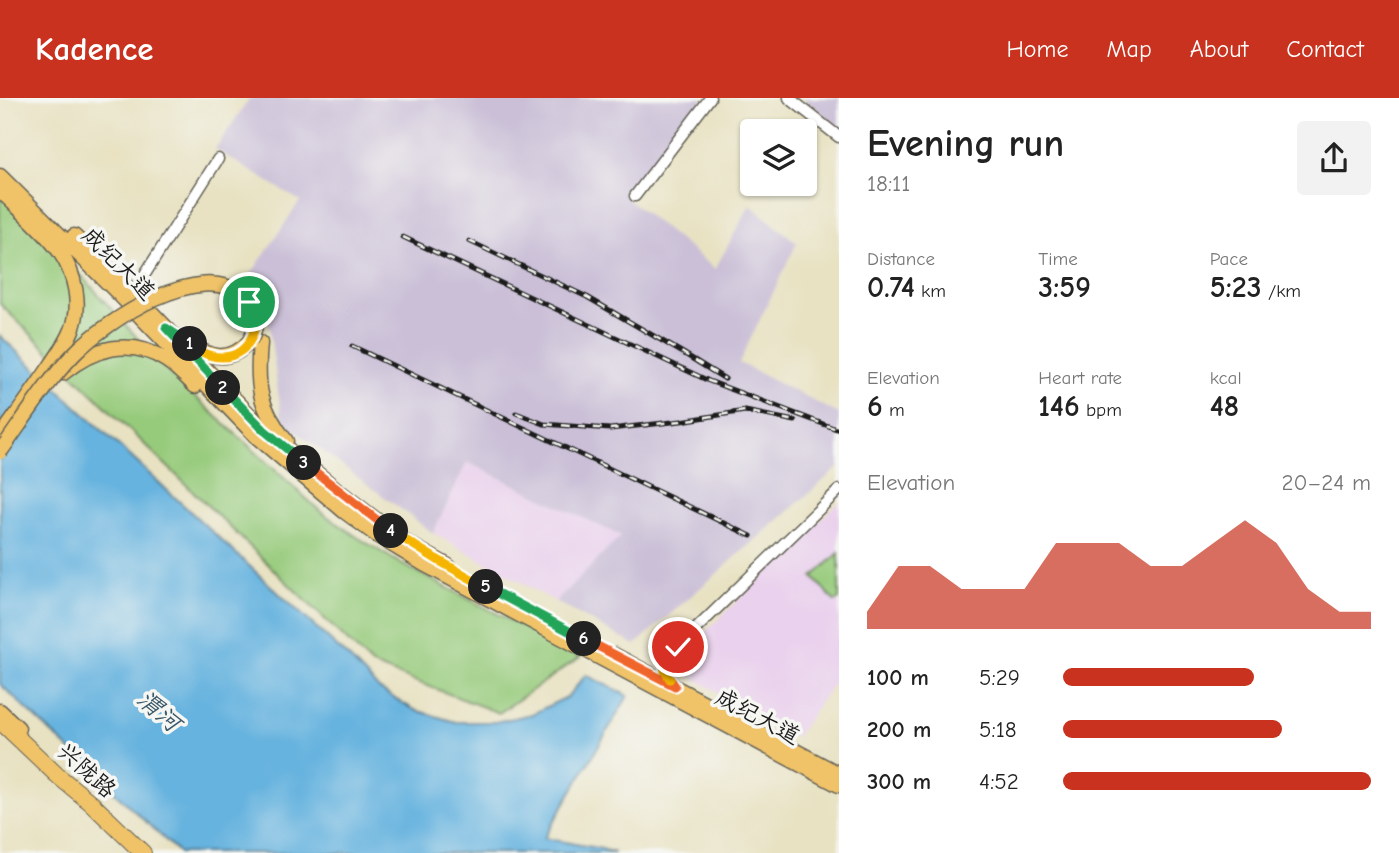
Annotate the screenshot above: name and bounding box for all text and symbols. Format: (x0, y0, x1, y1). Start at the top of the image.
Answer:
text: Kadence (35, 30, 153, 68)
text: Home (1007, 35, 1068, 63)
text: Map (1106, 35, 1152, 63)
text: About (1190, 35, 1248, 63)
text: Contact (1286, 35, 1364, 63)
map controls (740, 119, 817, 196)
button: layers (740, 119, 817, 196)
button: share (1297, 121, 1371, 195)
text: Evening run (867, 122, 1064, 166)
text: 18:11 (867, 170, 910, 197)
street label: 成纪大道 (77, 221, 161, 305)
text: Distance (867, 248, 935, 270)
text: Time (1038, 248, 1078, 270)
text: Pace (1210, 248, 1248, 270)
text: 0.74 (867, 270, 915, 305)
text: 3:59 (1038, 270, 1091, 305)
text: 5:23 (1210, 270, 1262, 305)
pin (219, 272, 279, 332)
text: km (915, 280, 946, 302)
text: /km (1262, 280, 1301, 302)
icon: arrive (230, 283, 268, 321)
pin: 1 (172, 327, 208, 362)
text: 1 (186, 332, 193, 354)
text: Elevation (867, 367, 940, 389)
text: Heart rate (1038, 367, 1122, 389)
text: kcal (1210, 367, 1242, 389)
pin: 2 (206, 370, 241, 406)
text: 2 (218, 376, 227, 398)
text: 6 (867, 389, 883, 424)
text: 146 (1038, 389, 1080, 424)
text: 48 (1210, 389, 1239, 424)
text: m (883, 399, 905, 421)
text: bpm (1080, 399, 1122, 421)
pin: 3 (286, 446, 322, 480)
text: 3 (299, 451, 308, 473)
text: Elevation (867, 469, 955, 496)
text: 20–24 m (1281, 469, 1371, 496)
pin: 4 (374, 514, 408, 548)
text: 4 (386, 519, 395, 541)
pin: 5 (468, 570, 504, 604)
text: 5 (480, 575, 491, 597)
pin (648, 617, 708, 677)
pin: 6 (566, 622, 602, 656)
text: 6 (579, 627, 588, 649)
icon: check (659, 628, 697, 666)
text: 100 m (867, 664, 929, 691)
text: 5:29 (979, 664, 1020, 691)
street label: 成纪大道 (711, 683, 805, 750)
water label: 渭河 (132, 685, 189, 740)
text: 200 m (867, 716, 931, 743)
text: 5:18 (979, 716, 1017, 743)
street label: 兴陇路 (52, 737, 121, 803)
text: 300 m (867, 768, 931, 795)
text: 4:52 (979, 768, 1019, 795)

